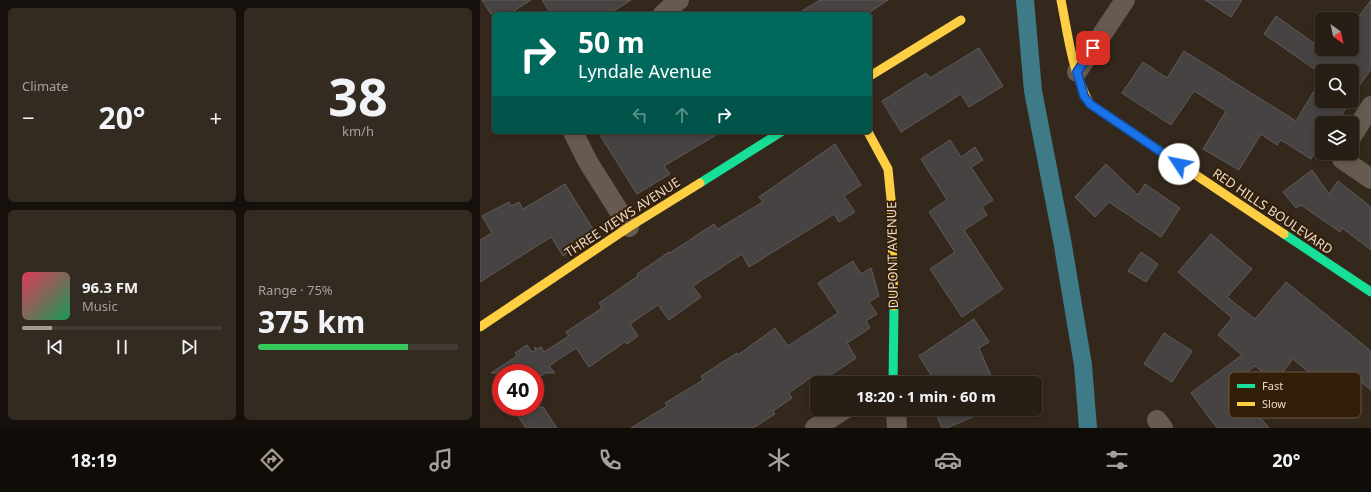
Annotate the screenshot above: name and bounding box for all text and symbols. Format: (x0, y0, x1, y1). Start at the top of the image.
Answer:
north arrow (1315, 12, 1359, 56)
map controls (1315, 12, 1359, 160)
text: 50 m (578, 23, 645, 61)
icon: right (512, 28, 564, 80)
pin (1076, 31, 1110, 65)
icon: arrive (1082, 37, 1104, 59)
text: Lyndale Avenue (578, 59, 712, 83)
text: 38 (328, 60, 388, 131)
button: search (1315, 64, 1359, 108)
text: Climate (22, 77, 68, 95)
text: 20° (98, 97, 146, 138)
text: − (22, 102, 35, 132)
text: + (209, 102, 222, 132)
icon: left (629, 104, 651, 126)
icon: ahead (671, 104, 693, 126)
icon: right (713, 104, 735, 126)
button: layers (1315, 116, 1359, 160)
text: km/h (342, 122, 374, 140)
position arrow (1158, 143, 1200, 185)
street label: RED HILLS BOULEVARD (1209, 164, 1337, 258)
street label: THREE VIEWS AVENUE (561, 173, 683, 261)
street label: DUPONT AVENUE (882, 201, 902, 309)
text: 96.3 FM (82, 277, 138, 297)
text: Range · 75% (258, 281, 333, 299)
text: Music (82, 297, 118, 315)
text: 375 km (258, 301, 365, 342)
icon: previous (44, 336, 66, 358)
icon: pause (111, 336, 133, 358)
icon: next (178, 336, 200, 358)
speed limit sign: 40 (492, 364, 544, 416)
legend (1229, 372, 1361, 418)
text: Fast (1262, 378, 1283, 393)
text: 18:20 · 1 min · 60 m (856, 386, 996, 406)
text: Slow (1262, 396, 1286, 411)
icon: directions (258, 446, 286, 474)
icon: music (427, 446, 455, 474)
icon: phone (596, 446, 624, 474)
icon: climate (765, 446, 793, 474)
icon: car (934, 446, 962, 474)
icon: filters (1103, 446, 1131, 474)
text: 18:19 (71, 448, 117, 472)
text: 20° (1272, 448, 1300, 472)

